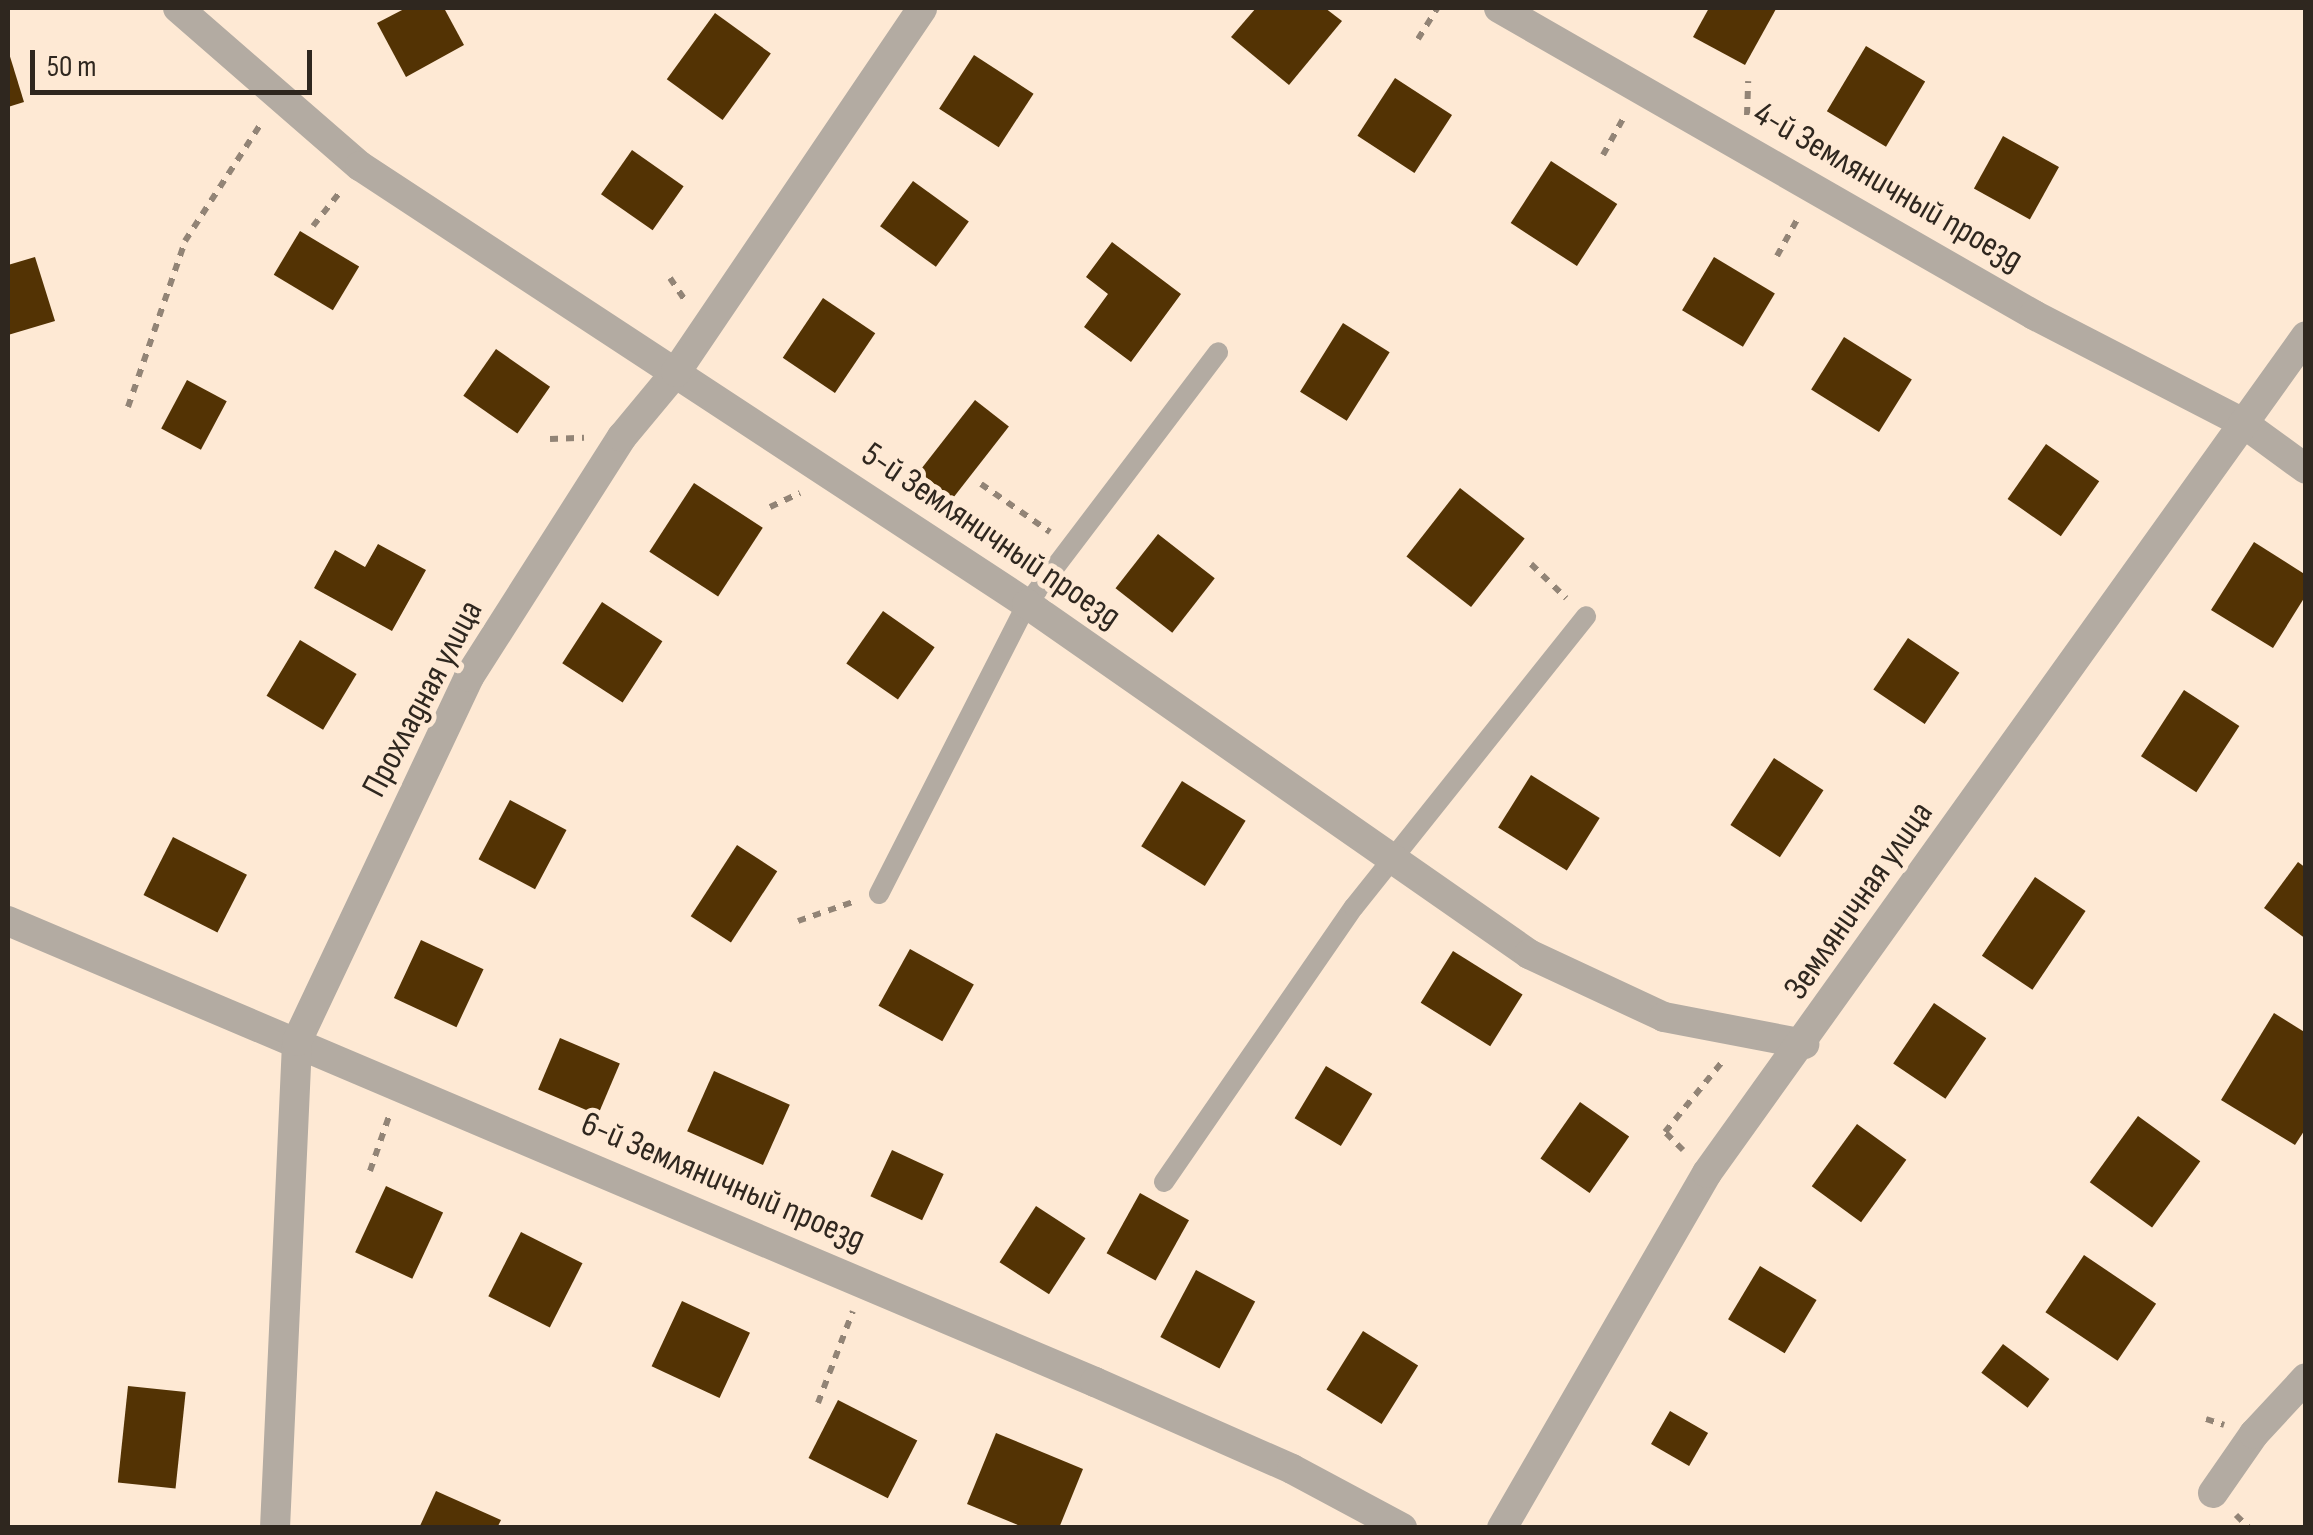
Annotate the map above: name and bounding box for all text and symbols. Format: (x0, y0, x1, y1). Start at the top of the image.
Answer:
scale bar (35, 30, 318, 92)
text: 50 m (47, 49, 96, 85)
street label: 4-й Земляничный проезд (1746, 93, 2030, 281)
street label: 5-й Земляничный проезд (854, 434, 1128, 638)
street label: Прохладная улица (354, 594, 492, 804)
street label: Земляничная улица (1775, 794, 1943, 1008)
street label: 6-й Земляничный проезд (575, 1103, 871, 1261)

